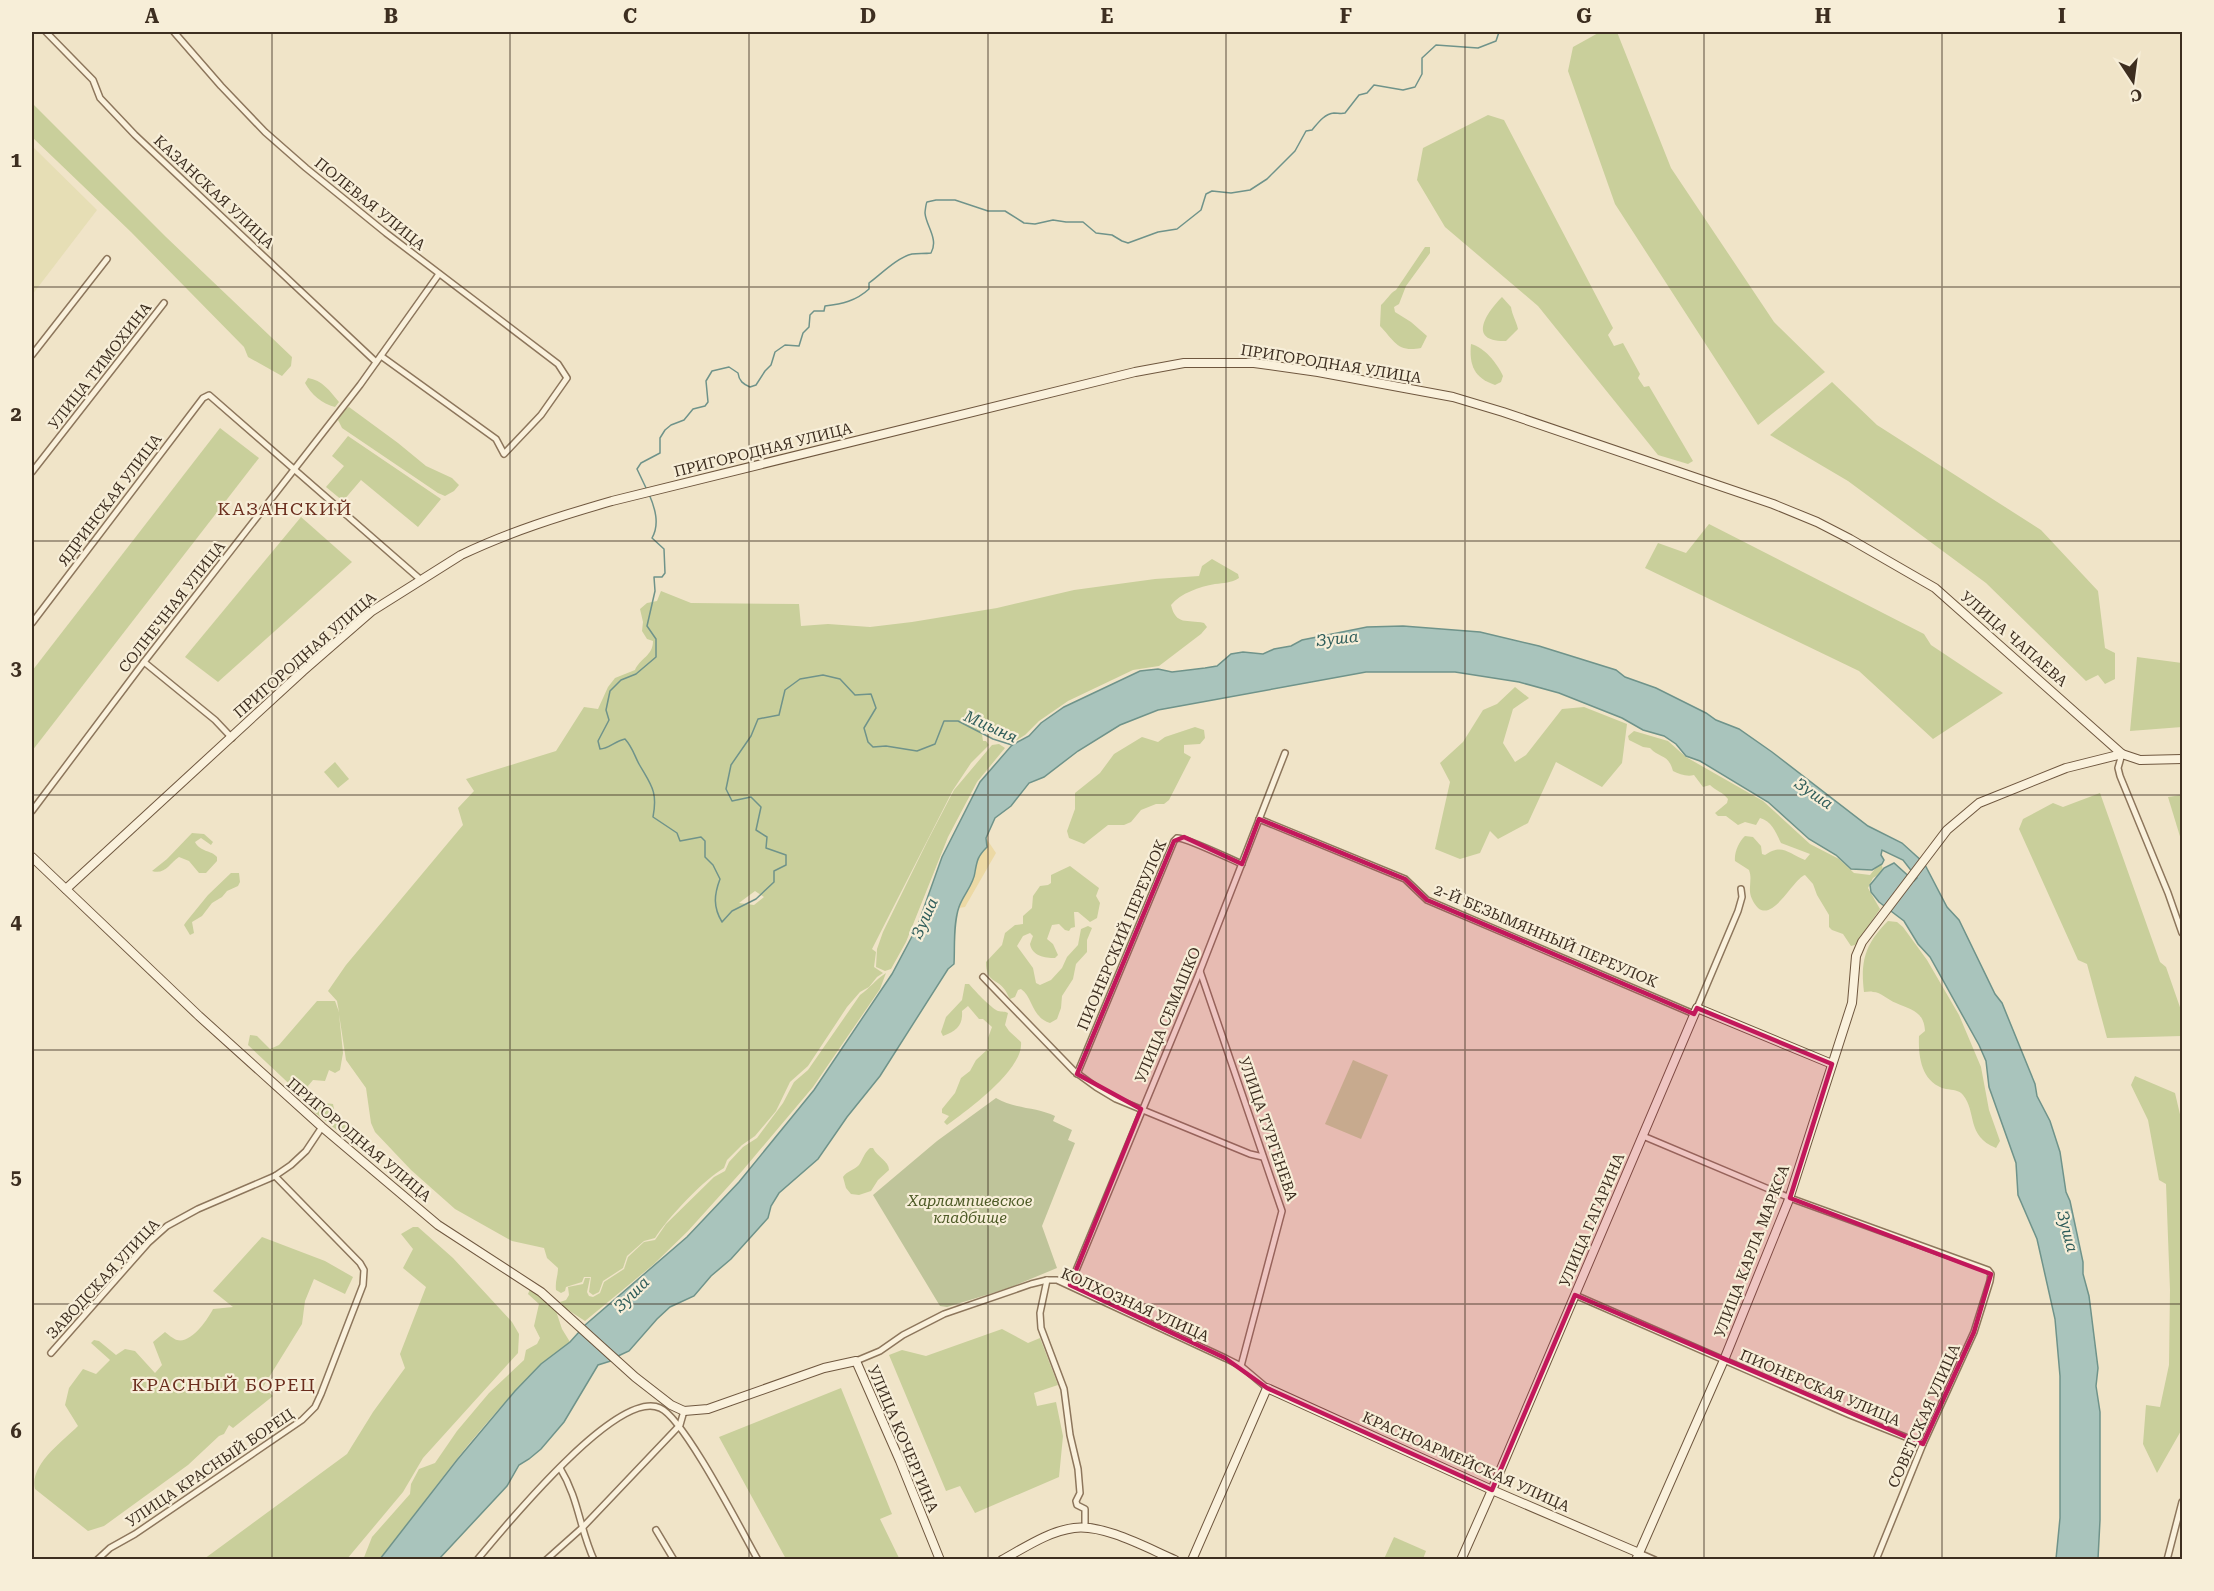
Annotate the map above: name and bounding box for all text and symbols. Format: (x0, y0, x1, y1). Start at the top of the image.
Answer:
text: A (145, 4, 160, 28)
text: B (384, 4, 398, 28)
text: C (623, 4, 637, 28)
text: D (860, 4, 876, 28)
text: E (1101, 4, 1114, 28)
text: F (1340, 4, 1352, 28)
text: G (1576, 4, 1592, 28)
text: H (1815, 4, 1831, 28)
text: I (2058, 4, 2066, 28)
north arrow (2103, 51, 2163, 111)
text: С (2129, 85, 2144, 106)
street label: КАЗАНСКАЯ УЛИЦА (150, 132, 278, 253)
text: 1 (10, 148, 22, 172)
street label: ПОЛЕВАЯ УЛИЦА (311, 154, 429, 254)
street label: УЛИЦА ТИМОХИНА (45, 298, 156, 433)
street label: ПРИГОРОДНАЯ УЛИЦА (1239, 341, 1423, 387)
text: 2 (10, 402, 22, 426)
street label: ПРИГОРОДНАЯ УЛИЦА (672, 419, 854, 481)
street label: ЯДРИНСКАЯ УЛИЦА (54, 430, 166, 570)
district label: КАЗАНСКИЙ (217, 498, 353, 519)
street label: СОЛНЕЧНАЯ УЛИЦА (115, 537, 229, 676)
street label: ПРИГОРОДНАЯ УЛИЦА (230, 588, 380, 722)
street label: УЛИЦА ЧАПАЕВА (1957, 588, 2072, 691)
water label: Зуша (1315, 627, 1360, 650)
text: 3 (10, 656, 22, 680)
water label: Мцыня (960, 706, 1020, 747)
water label: Зуша (1791, 774, 1837, 813)
street label: ПИОНЕРСКИЙ ПЕРЕУЛОК (1074, 837, 1170, 1033)
street label: 2-Й БЕЗЫМЯННЫЙ ПЕРЕУЛОК (1432, 881, 1661, 991)
water label: Зуша (907, 895, 942, 942)
text: 4 (10, 910, 22, 934)
street label: УЛИЦА СЕМАШКО (1131, 945, 1205, 1085)
street label: УЛИЦА ТУРГЕНЕВА (1235, 1054, 1301, 1204)
street label: ПРИГОРОДНАЯ УЛИЦА (283, 1074, 435, 1206)
street label: УЛИЦА ГАГАРИНА (1556, 1150, 1629, 1290)
street label: УЛИЦА КАРЛА МАРКСА (1711, 1162, 1793, 1340)
text: 5 (10, 1165, 22, 1189)
park label: Харлампиевское кладбище (907, 1192, 1033, 1227)
water label: Зуша (2053, 1208, 2082, 1254)
street label: ЗАВОДСКАЯ УЛИЦА (43, 1215, 164, 1343)
street label: КОЛХОЗНАЯ УЛИЦА (1058, 1264, 1212, 1346)
water label: Зуша (610, 1272, 653, 1316)
street label: СОВЕТСКАЯ УЛИЦА (1884, 1341, 1964, 1491)
street label: ПИОНЕРСКАЯ УЛИЦА (1737, 1346, 1903, 1430)
street label: УЛИЦА КОЧЕРГИНА (864, 1363, 942, 1516)
district label: КРАСНЫЙ БОРЕЦ (132, 1374, 316, 1395)
street label: УЛИЦА КРАСНЫЙ БОРЕЦ (123, 1405, 297, 1531)
street label: КРАСНОАРМЕЙСКАЯ УЛИЦА (1359, 1408, 1573, 1516)
text: 6 (10, 1419, 22, 1443)

